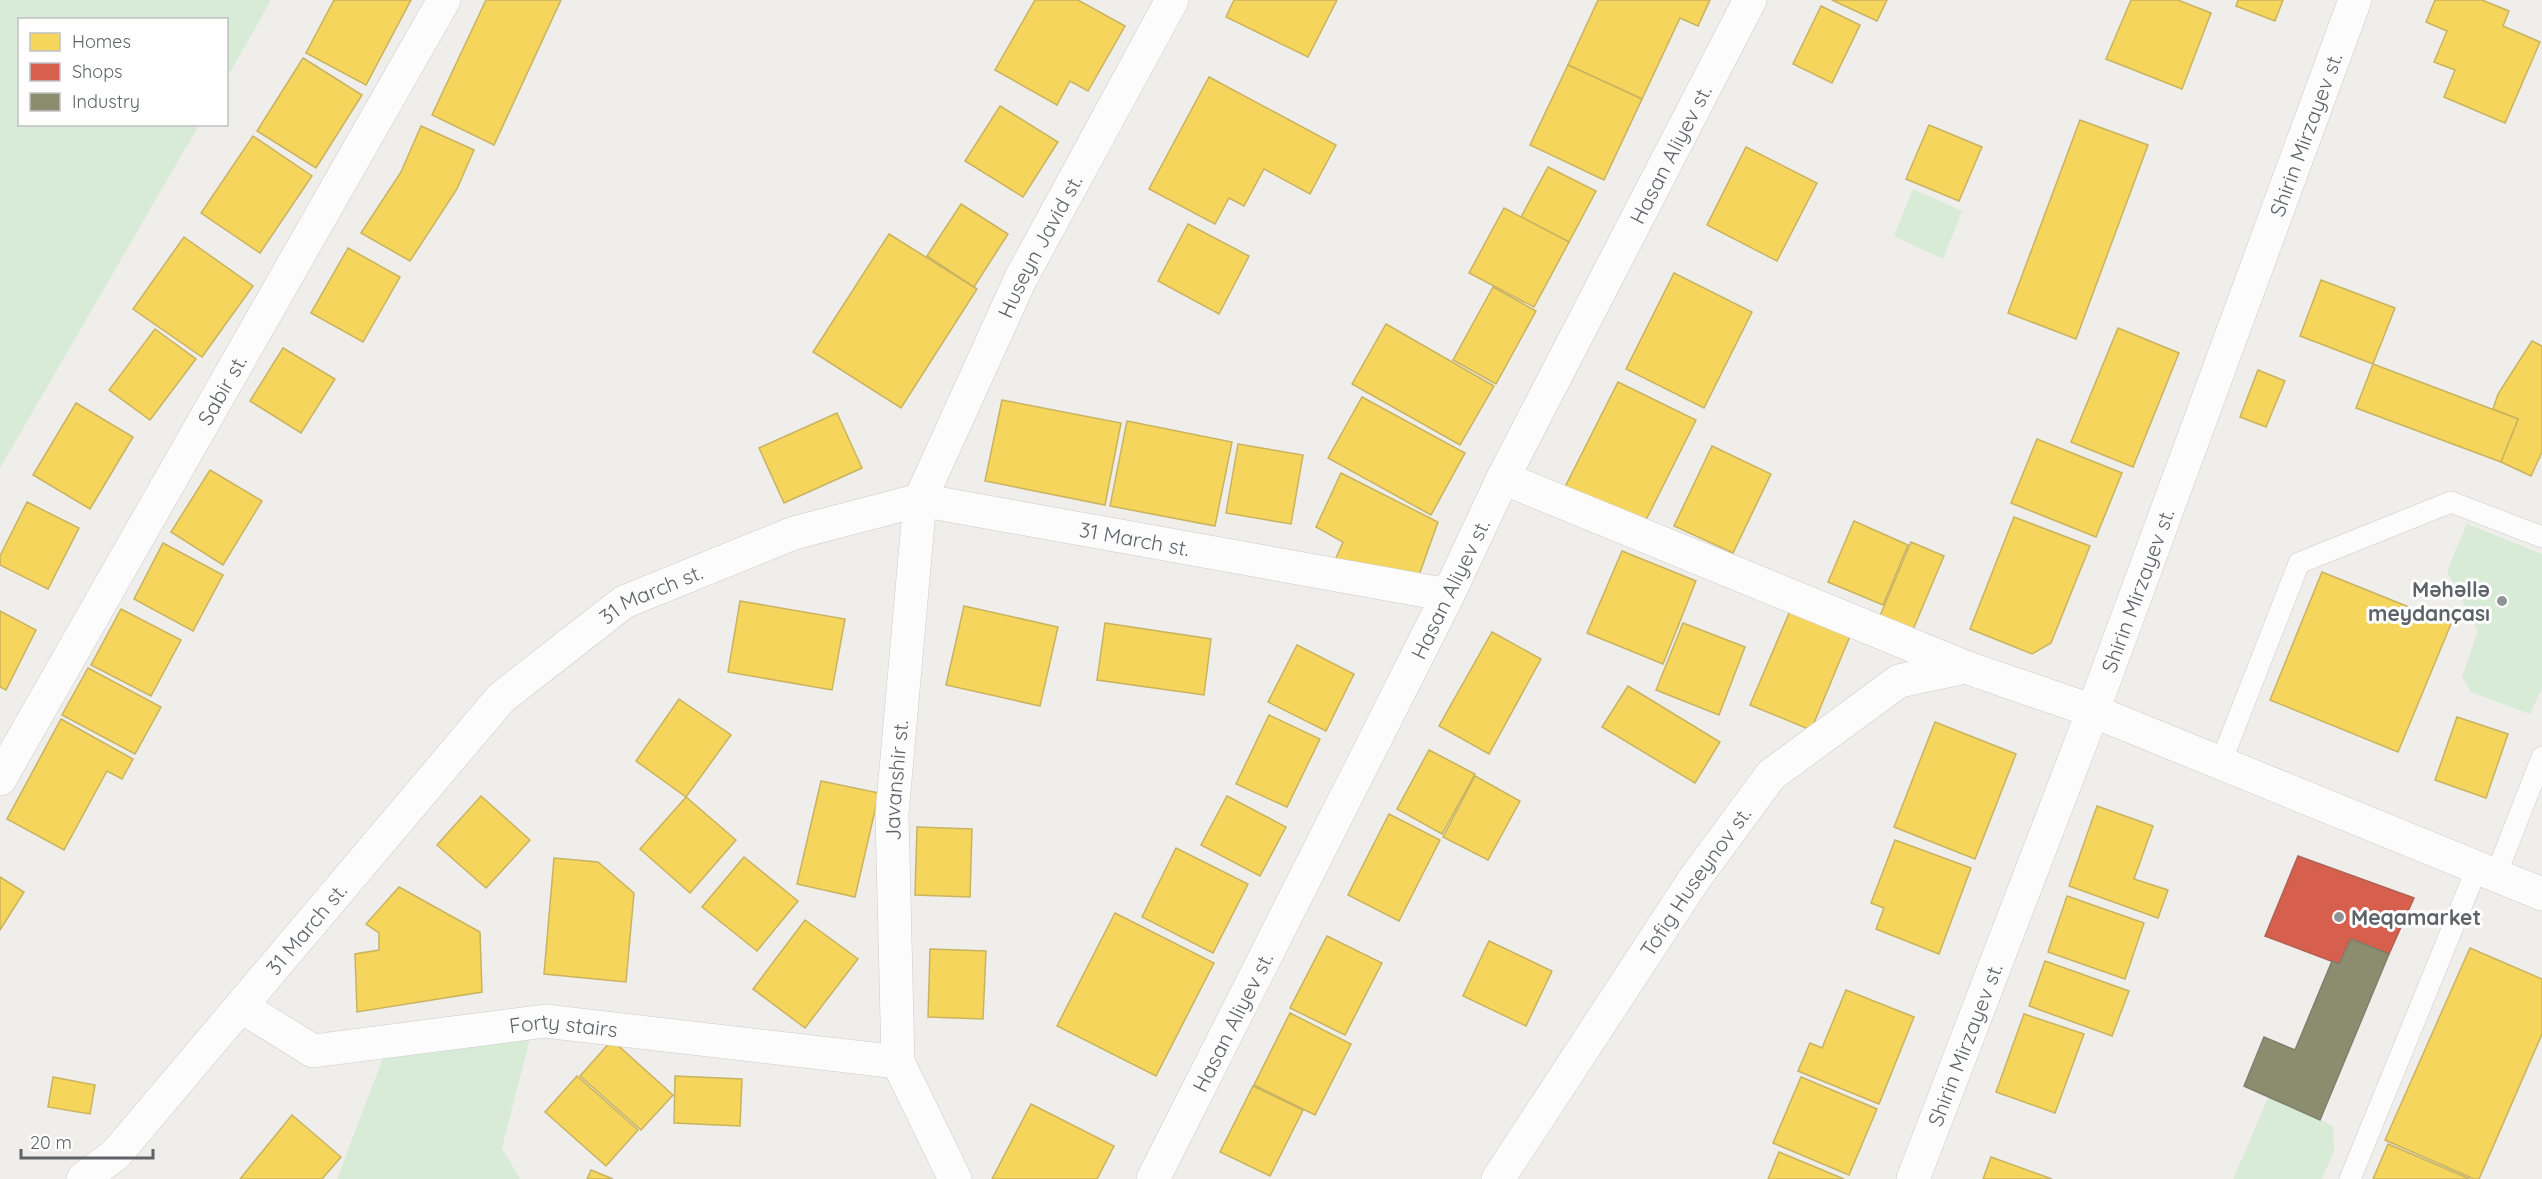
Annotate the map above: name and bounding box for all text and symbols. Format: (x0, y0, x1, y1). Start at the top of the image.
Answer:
legend (18, 18, 228, 126)
text: Homes (72, 30, 131, 53)
street label: Shirin Mirzayev st. (2263, 49, 2348, 220)
text: Shops (72, 60, 123, 83)
street label: Hasan Aliyev st. (1624, 81, 1717, 228)
text: Industry (72, 90, 140, 113)
street label: Huseyn Javid st. (992, 170, 1088, 322)
street label: Sabir st. (192, 350, 252, 429)
street label: Shirin Mirzayev st. (2095, 505, 2180, 676)
street label: Hasan Aliyev st. (1405, 515, 1495, 663)
street label: 31 March st. (1077, 516, 1192, 561)
street label: 31 March st. (594, 559, 706, 629)
place label: Məhəllə meydançası (2368, 576, 2490, 626)
marker: Məhəllə meydançası (2495, 594, 2509, 608)
street label: Javanshir st. (879, 719, 913, 841)
street label: Tofig Huseynov st. (1634, 801, 1756, 961)
street label: 31 March st. (260, 878, 352, 980)
place label: Meqamarket (2351, 904, 2481, 930)
marker: Meqamarket (2332, 910, 2346, 924)
street label: Hasan Aliyev st. (1186, 948, 1278, 1096)
street label: Shirin Mirzayev st. (1922, 959, 2008, 1130)
street label: Forty stairs (508, 1008, 619, 1042)
scale bar (21, 1122, 153, 1160)
text: 20 m (30, 1131, 72, 1154)

